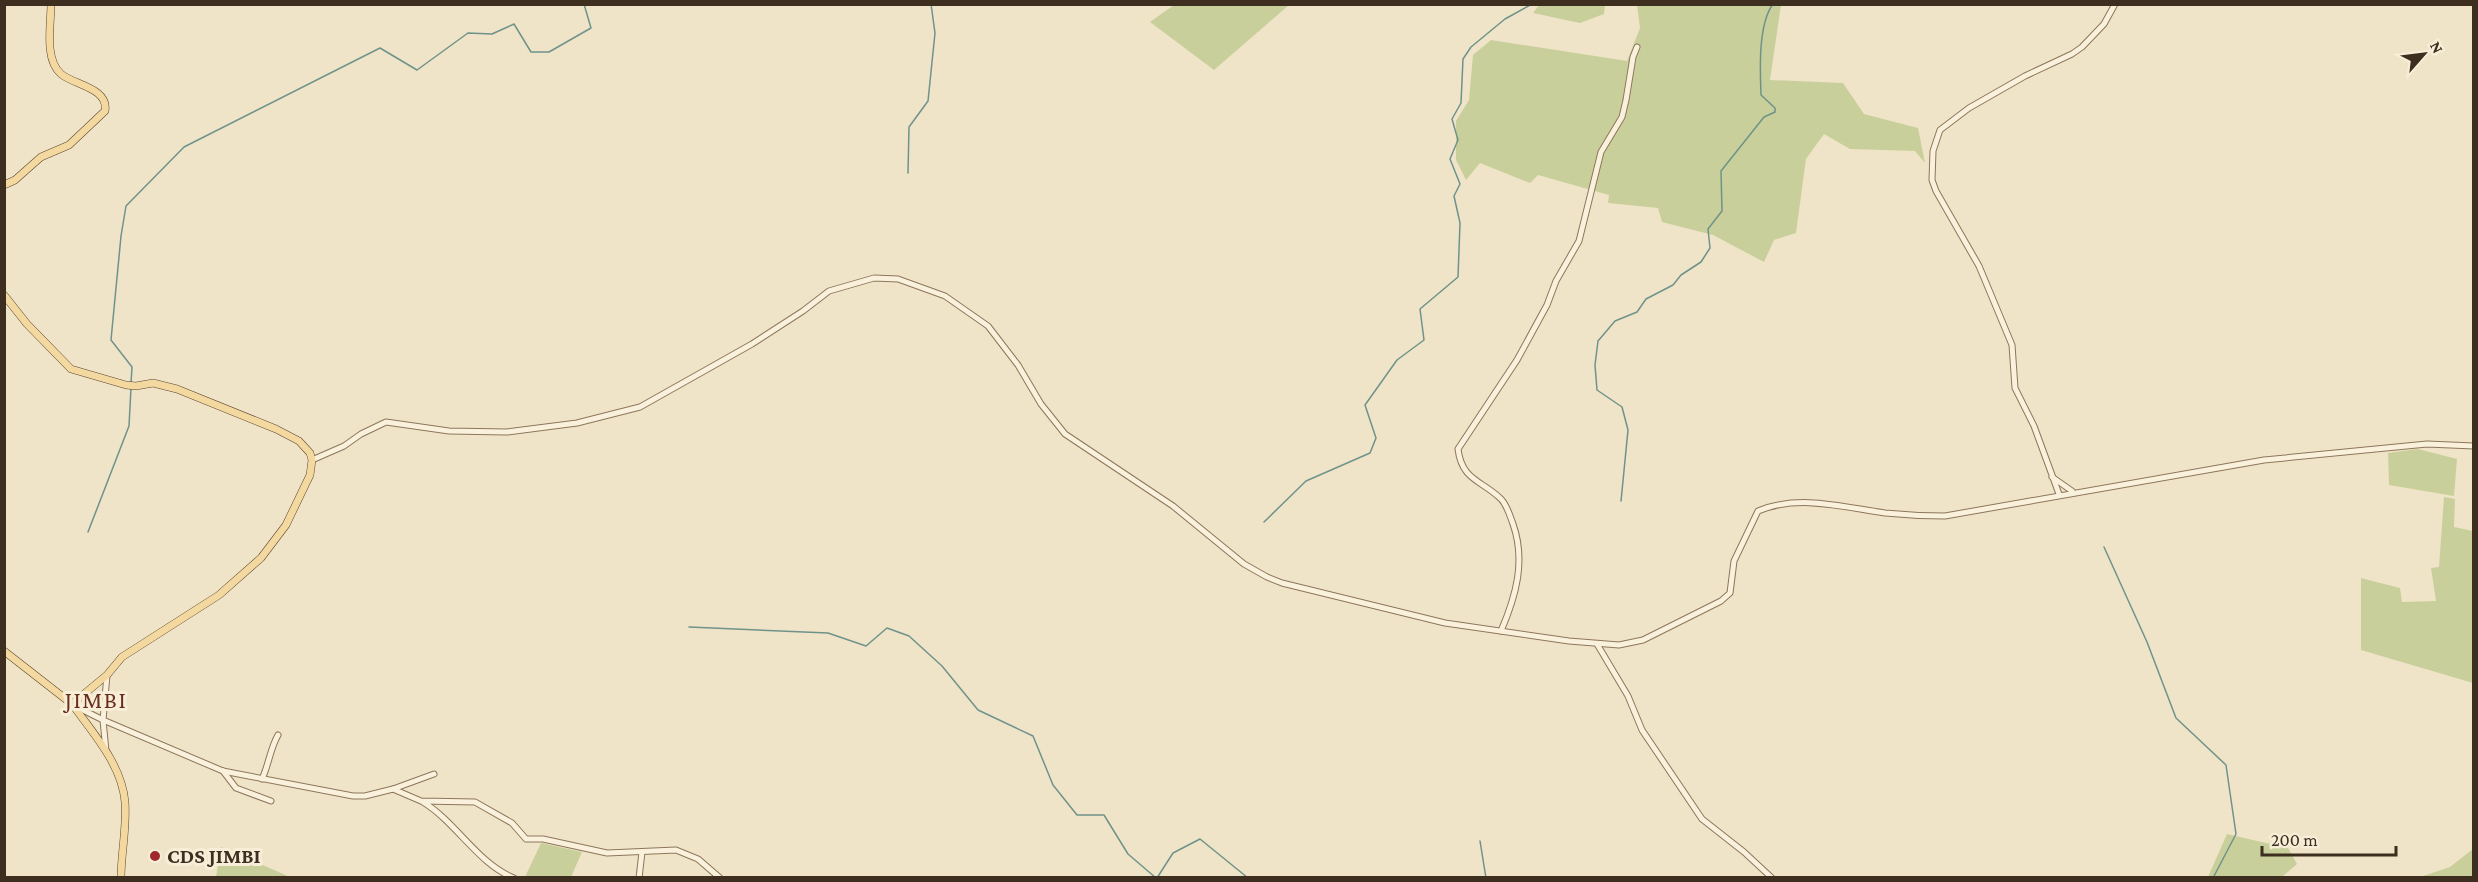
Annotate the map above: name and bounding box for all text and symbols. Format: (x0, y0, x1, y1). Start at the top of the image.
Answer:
north arrow (2394, 24, 2454, 84)
text: N (2427, 38, 2447, 56)
district label: JIMBI (63, 686, 127, 713)
scale bar (2262, 819, 2396, 857)
text: 200 m (2271, 830, 2318, 850)
place label: CDS JIMBI (167, 844, 261, 868)
marker: CDS JIMBI (148, 849, 162, 863)

